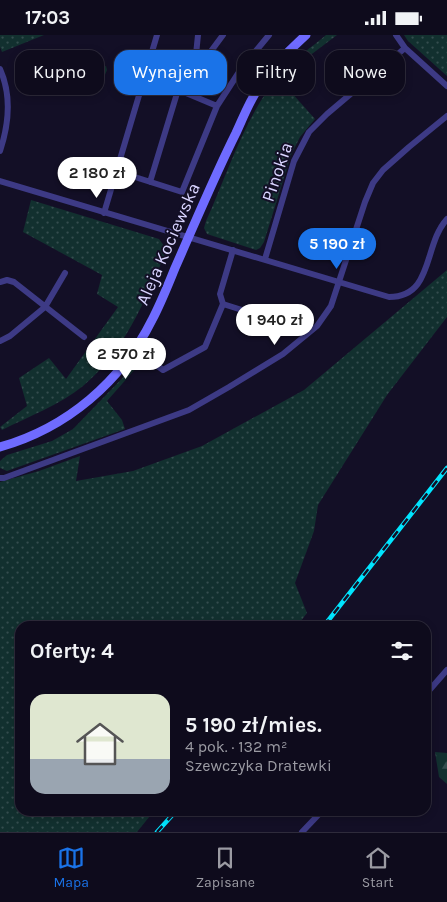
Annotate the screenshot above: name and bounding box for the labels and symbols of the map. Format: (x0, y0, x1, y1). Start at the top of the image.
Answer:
street label: Pinokia (257, 139, 297, 205)
pin: 2 180 zł (45, 156, 149, 199)
street label: Aleja Kociewska (131, 179, 205, 309)
pin: 5 190 zł (285, 227, 389, 270)
pin: 1 940 zł (223, 303, 327, 346)
pin: 2 570 zł (74, 337, 178, 380)

